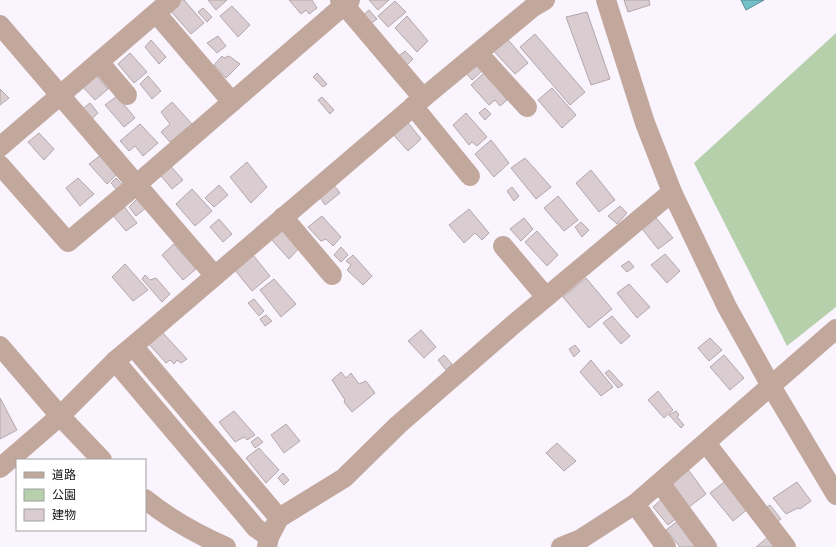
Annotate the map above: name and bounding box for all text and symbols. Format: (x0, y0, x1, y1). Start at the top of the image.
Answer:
legend (16, 459, 146, 531)
text: 道路 (52, 467, 76, 481)
text: 公園 (52, 487, 76, 501)
text: 建物 (52, 507, 76, 521)

